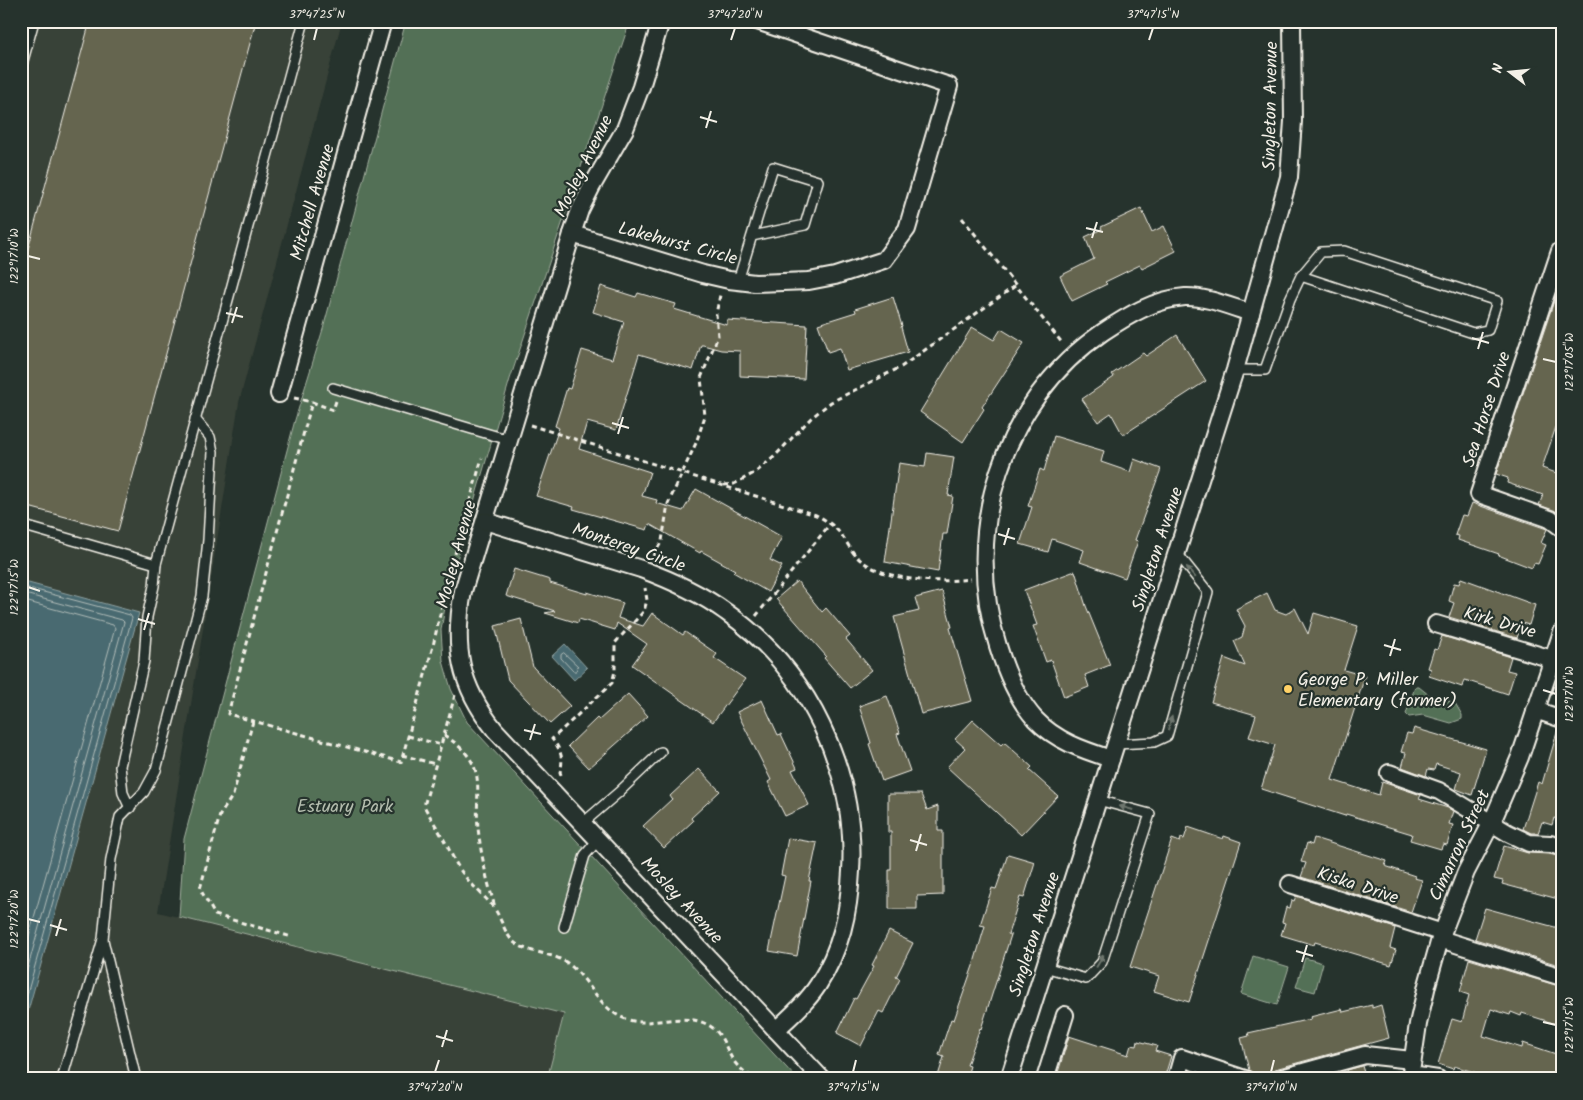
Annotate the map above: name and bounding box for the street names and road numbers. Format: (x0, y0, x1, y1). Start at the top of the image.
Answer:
street label: Singleton Avenue (1256, 41, 1287, 171)
street label: Mosley Avenue (547, 110, 622, 223)
street label: Mitchell Avenue (283, 141, 344, 264)
street label: Lakehurst Circle (615, 215, 741, 274)
street label: Sea Horse Drive (1455, 348, 1520, 471)
street label: Singleton Avenue (1125, 483, 1192, 615)
street label: Mosley Avenue (429, 497, 486, 612)
street label: Monterey Circle (568, 515, 689, 581)
street label: Kirk Drive (1460, 599, 1539, 648)
street label: Cimarron Street (1422, 784, 1499, 906)
street label: Mosley Avenue (632, 850, 729, 952)
street label: Kiska Drive (1313, 860, 1402, 913)
street label: Singleton Avenue (1002, 868, 1069, 1000)

